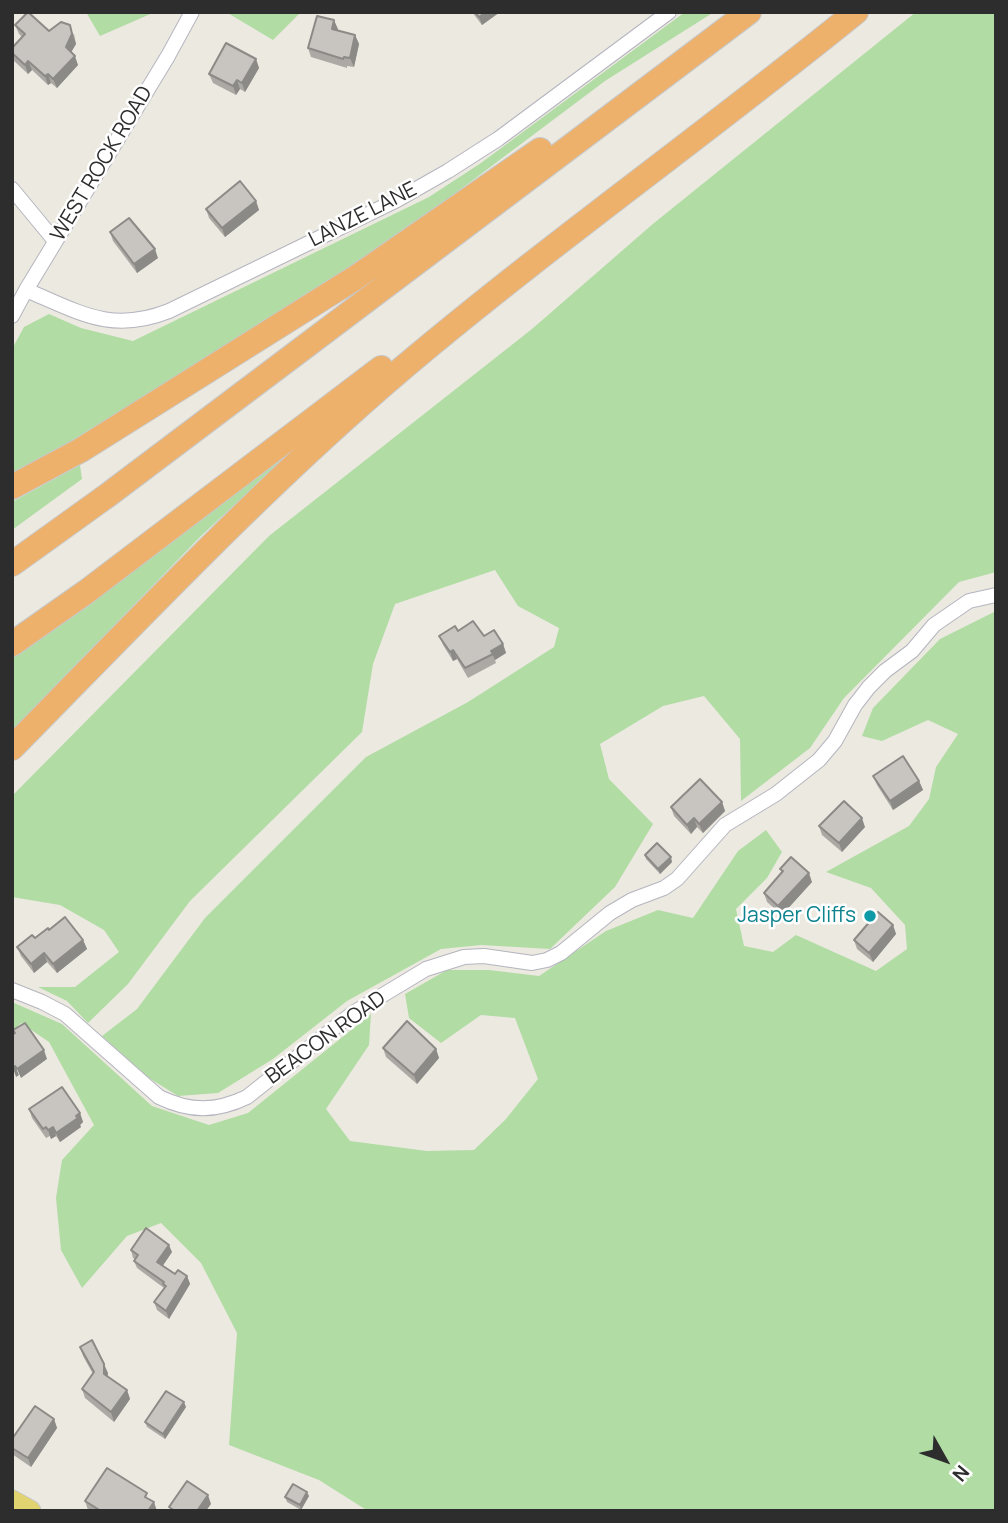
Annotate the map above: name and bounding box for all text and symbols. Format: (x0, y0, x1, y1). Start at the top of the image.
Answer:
street label: WEST ROCK ROAD (46, 82, 158, 246)
street label: LANZE LANE (305, 177, 421, 253)
place label: Jasper Cliffs (737, 903, 856, 929)
marker: Jasper Cliffs (862, 908, 878, 924)
street label: BEACON ROAD (261, 986, 391, 1090)
north arrow (910, 1425, 980, 1495)
text: N (947, 1460, 975, 1487)

